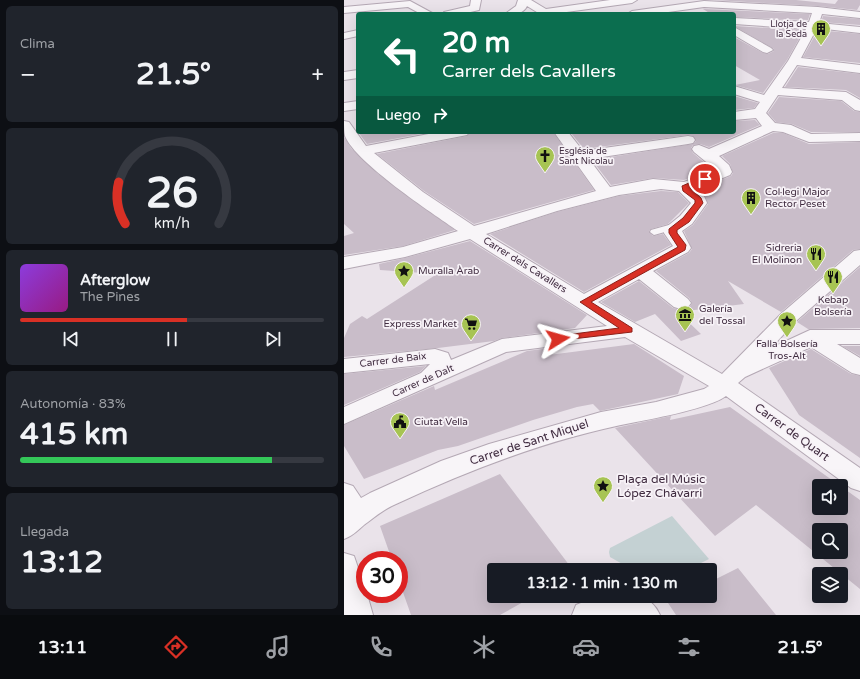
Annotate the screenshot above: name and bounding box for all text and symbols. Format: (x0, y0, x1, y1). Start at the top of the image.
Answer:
building icon: Llotja de la Seda (810, 18, 832, 46)
place label: Llotja de la Seda (770, 19, 807, 40)
text: 20 m (442, 26, 510, 60)
icon: left (376, 28, 428, 80)
text: Clima (20, 36, 55, 52)
text: 21.5° (136, 56, 211, 93)
text: Carrer dels Cavallers (442, 60, 616, 82)
text: − (20, 62, 36, 88)
text: + (312, 62, 324, 88)
icon: right (429, 104, 451, 126)
text: Luego (376, 106, 421, 124)
church icon: Església de Sant Nicolau (534, 145, 556, 173)
place label: Església de Sant Nicolau (559, 146, 613, 167)
pin (688, 162, 722, 196)
text: 26 (146, 168, 198, 218)
icon: arrive (694, 168, 716, 190)
place label: Col·legi Major Rector Peset (765, 186, 830, 210)
building icon: Col·legi Major Rector Peset (740, 187, 762, 215)
text: km/h (154, 214, 190, 231)
street label: Carrer dels Cavallers (481, 234, 569, 296)
place label: Sidreria El Molinon (752, 242, 802, 266)
restaurant icon: Sidreria El Molinon (805, 243, 827, 271)
place icon: Muralla Àrab (393, 260, 415, 288)
place label: Muralla Àrab (418, 265, 479, 277)
restaurant icon: Kebap Bolsería (822, 266, 844, 294)
text: Afterglow (80, 271, 150, 289)
text: The Pines (80, 289, 140, 305)
place label: Kebap Bolsería (814, 294, 852, 318)
place label: Galería del Tossal (699, 303, 745, 327)
museum icon: Galería del Tossal (674, 304, 696, 332)
place icon: Falla Bolsería Tros-Alt (776, 310, 798, 338)
supermarket icon: Express Market (460, 313, 482, 341)
place label: Express Market (383, 318, 457, 330)
position arrow (537, 318, 579, 360)
icon: previous (60, 328, 82, 350)
icon: pause (161, 328, 183, 350)
icon: next (262, 328, 284, 350)
place label: Falla Bolsería Tros-Alt (756, 338, 818, 362)
street label: Carrer de Baix (359, 350, 427, 370)
street label: Carrer de Dalt (390, 362, 456, 400)
text: Autonomía · 83% (20, 396, 126, 412)
street label: Carrer de Quart (752, 400, 832, 464)
public building icon: Ciutat Vella (389, 411, 411, 439)
text: 415 km (20, 416, 128, 453)
place label: Ciutat Vella (414, 416, 468, 428)
street label: Carrer de Sant Miquel (468, 416, 590, 468)
place label: Plaça del Músic López Chávarri (617, 472, 705, 500)
place icon: Plaça del Músic López Chávarri (592, 475, 614, 503)
map controls (812, 479, 848, 603)
button: sound (812, 479, 848, 515)
button: search (812, 523, 848, 559)
text: Llegada (20, 524, 69, 540)
text: 13:12 (20, 544, 103, 581)
speed limit sign: 30 (356, 551, 408, 603)
button: layers (812, 567, 848, 603)
text: 13:12 · 1 min · 130 m (527, 574, 677, 592)
icon: directions (162, 633, 190, 661)
icon: music (264, 633, 292, 661)
icon: phone (367, 633, 395, 661)
icon: climate (470, 633, 498, 661)
icon: car (572, 633, 600, 661)
icon: filters (675, 633, 703, 661)
text: 13:11 (37, 636, 87, 658)
text: 21.5° (778, 636, 823, 658)

